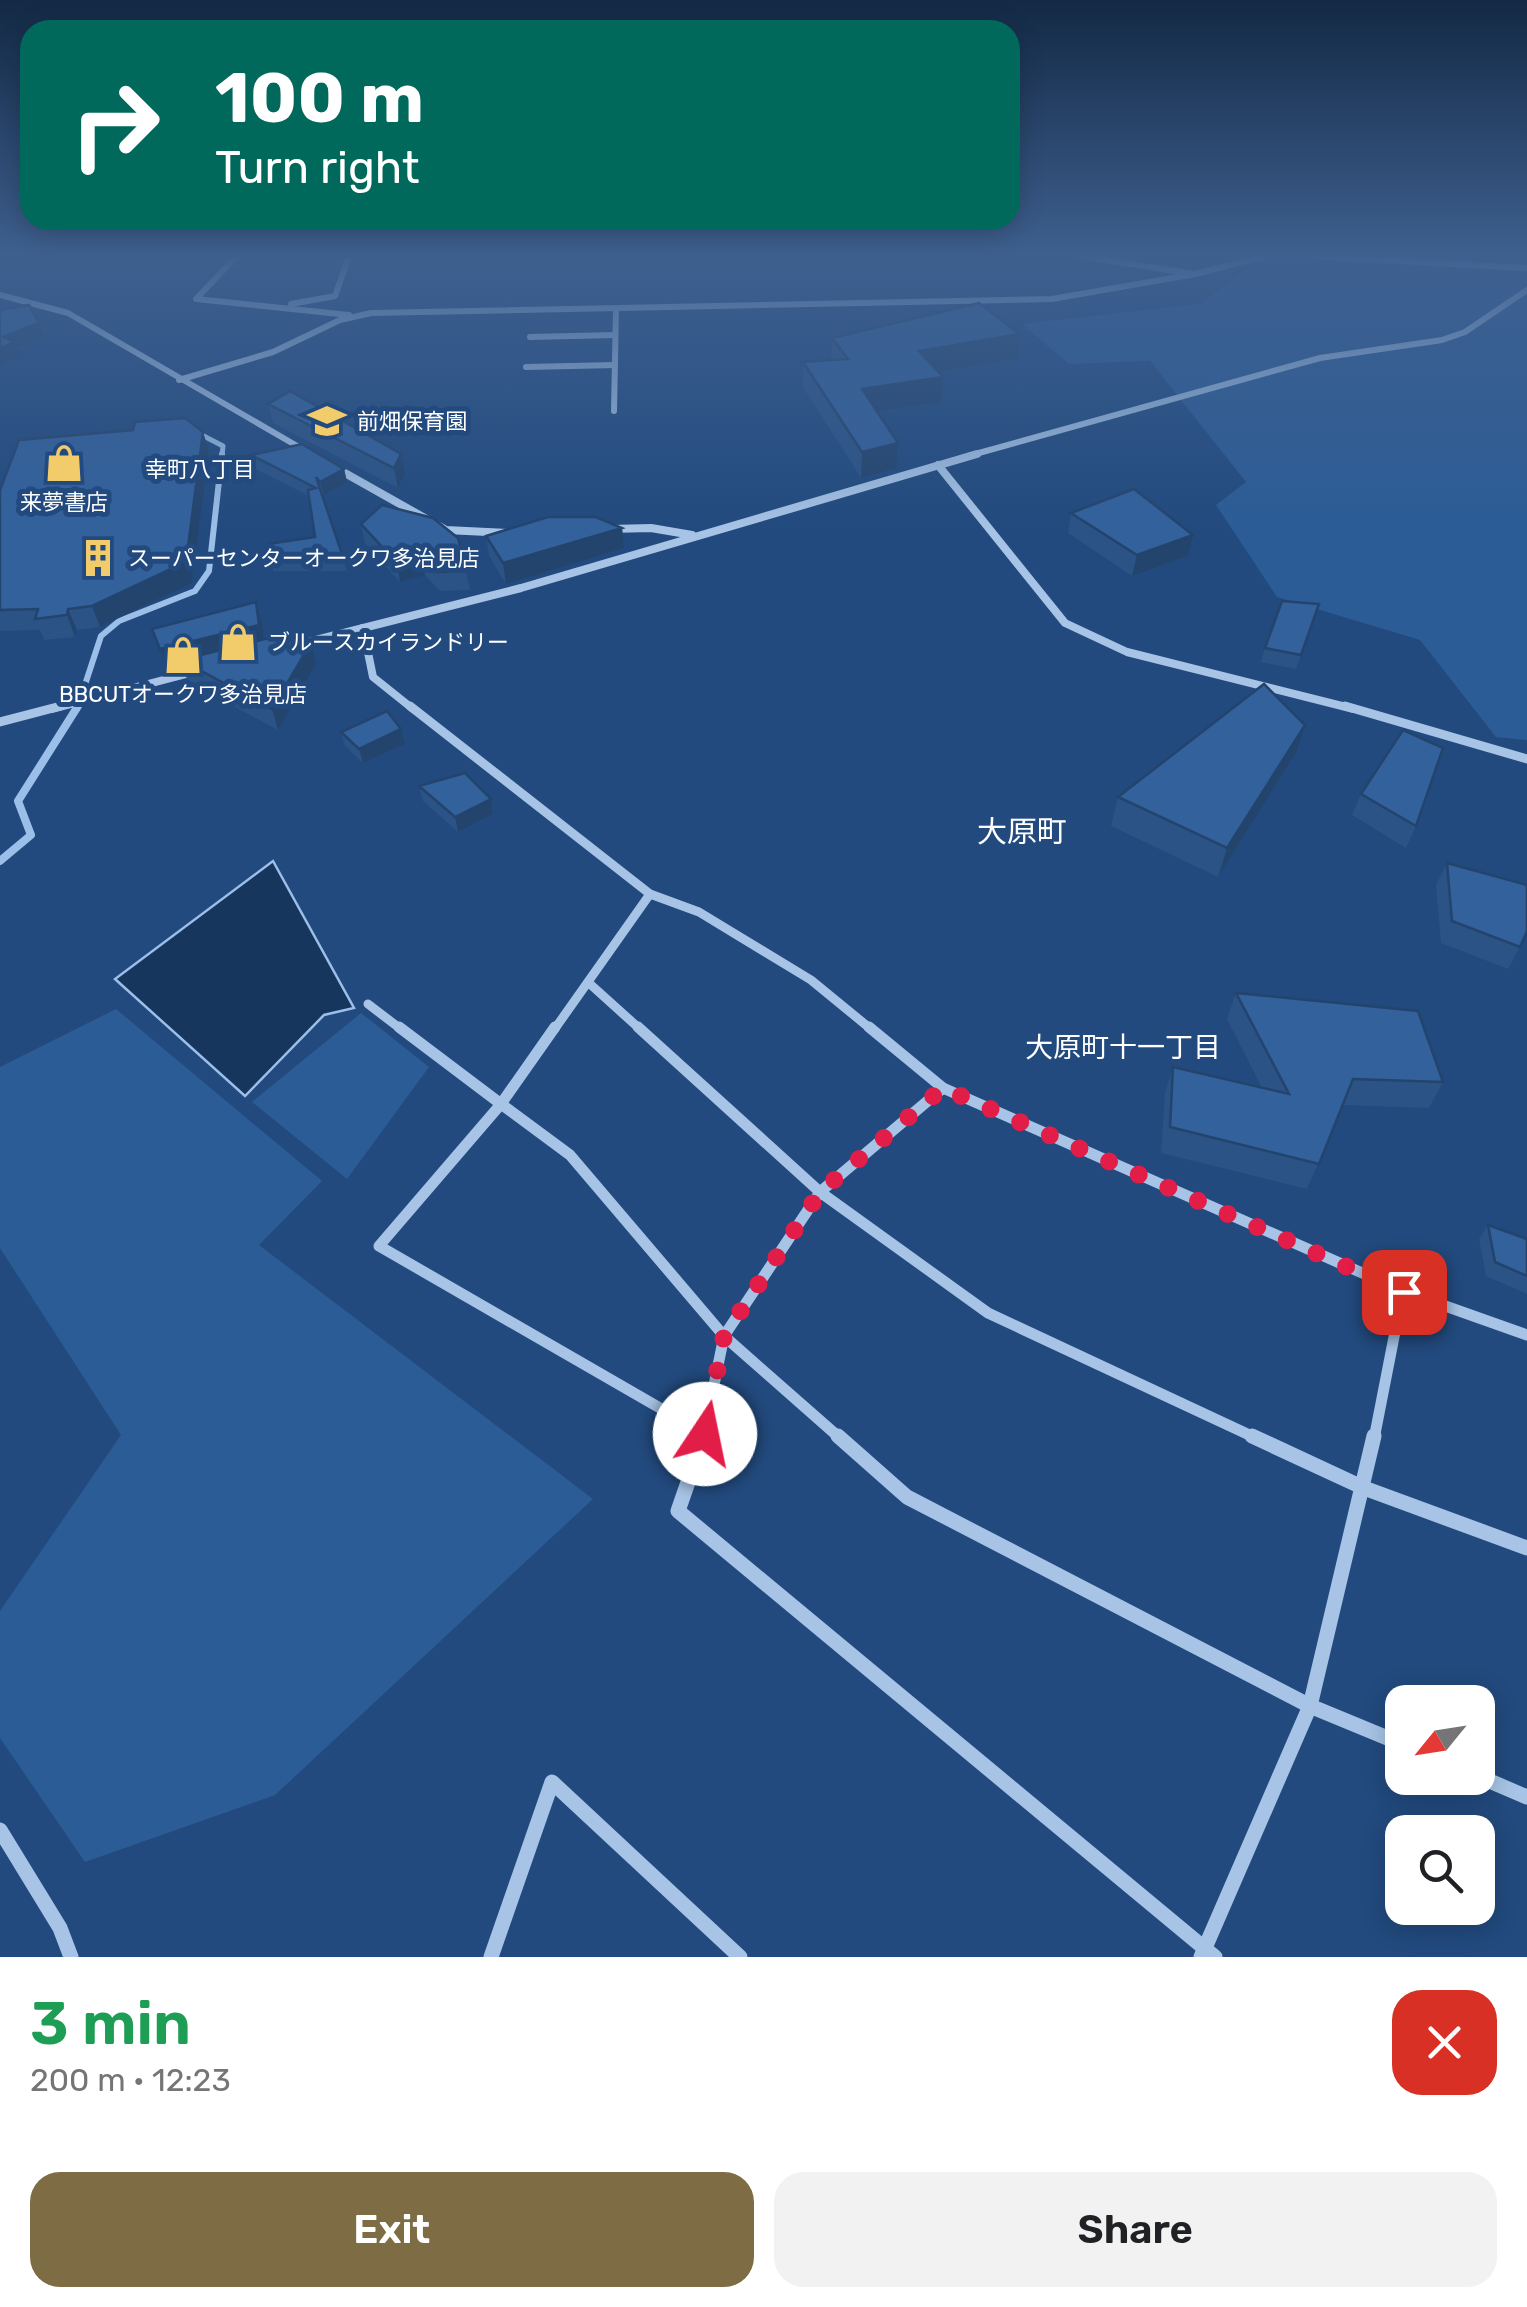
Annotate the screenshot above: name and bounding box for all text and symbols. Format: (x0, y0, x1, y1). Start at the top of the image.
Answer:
text: 100 m (215, 57, 424, 140)
icon: right (50, 60, 180, 190)
text: Turn right (215, 141, 419, 194)
school or university icon: 前畑保育園 (306, 400, 348, 442)
place label: 前畑保育園 (357, 408, 467, 435)
shop icon: 来夢書店 (43, 442, 85, 484)
district label: 幸町八丁目 (145, 456, 255, 483)
place label: 来夢書店 (20, 489, 108, 516)
building icon: スーパーセンターオークワ多治見店 (77, 537, 119, 579)
place label: スーパーセンターオークワ多治見店 (128, 545, 480, 572)
shop icon: ブルースカイランドリー (217, 621, 259, 663)
place label: ブルースカイランドリー (268, 629, 509, 656)
shop icon: BBCUTオークワ多治見店 (162, 634, 204, 676)
place label: BBCUTオークワ多治見店 (59, 681, 307, 708)
district label: 大原町 (977, 814, 1067, 850)
district label: 大原町十一丁目 (1025, 1031, 1221, 1064)
pin (1362, 1250, 1447, 1335)
icon: arrive (1377, 1265, 1432, 1320)
position arrow (653, 1382, 757, 1486)
north arrow (1385, 1685, 1495, 1795)
map controls (1385, 1685, 1495, 1925)
button: search (1385, 1815, 1495, 1925)
text: 3 min (30, 1988, 191, 2059)
button: close (1392, 1990, 1497, 2095)
text: 200 m · 12:23 (30, 2061, 231, 2099)
button: Exit (30, 2172, 754, 2287)
button: Share (774, 2172, 1497, 2287)

